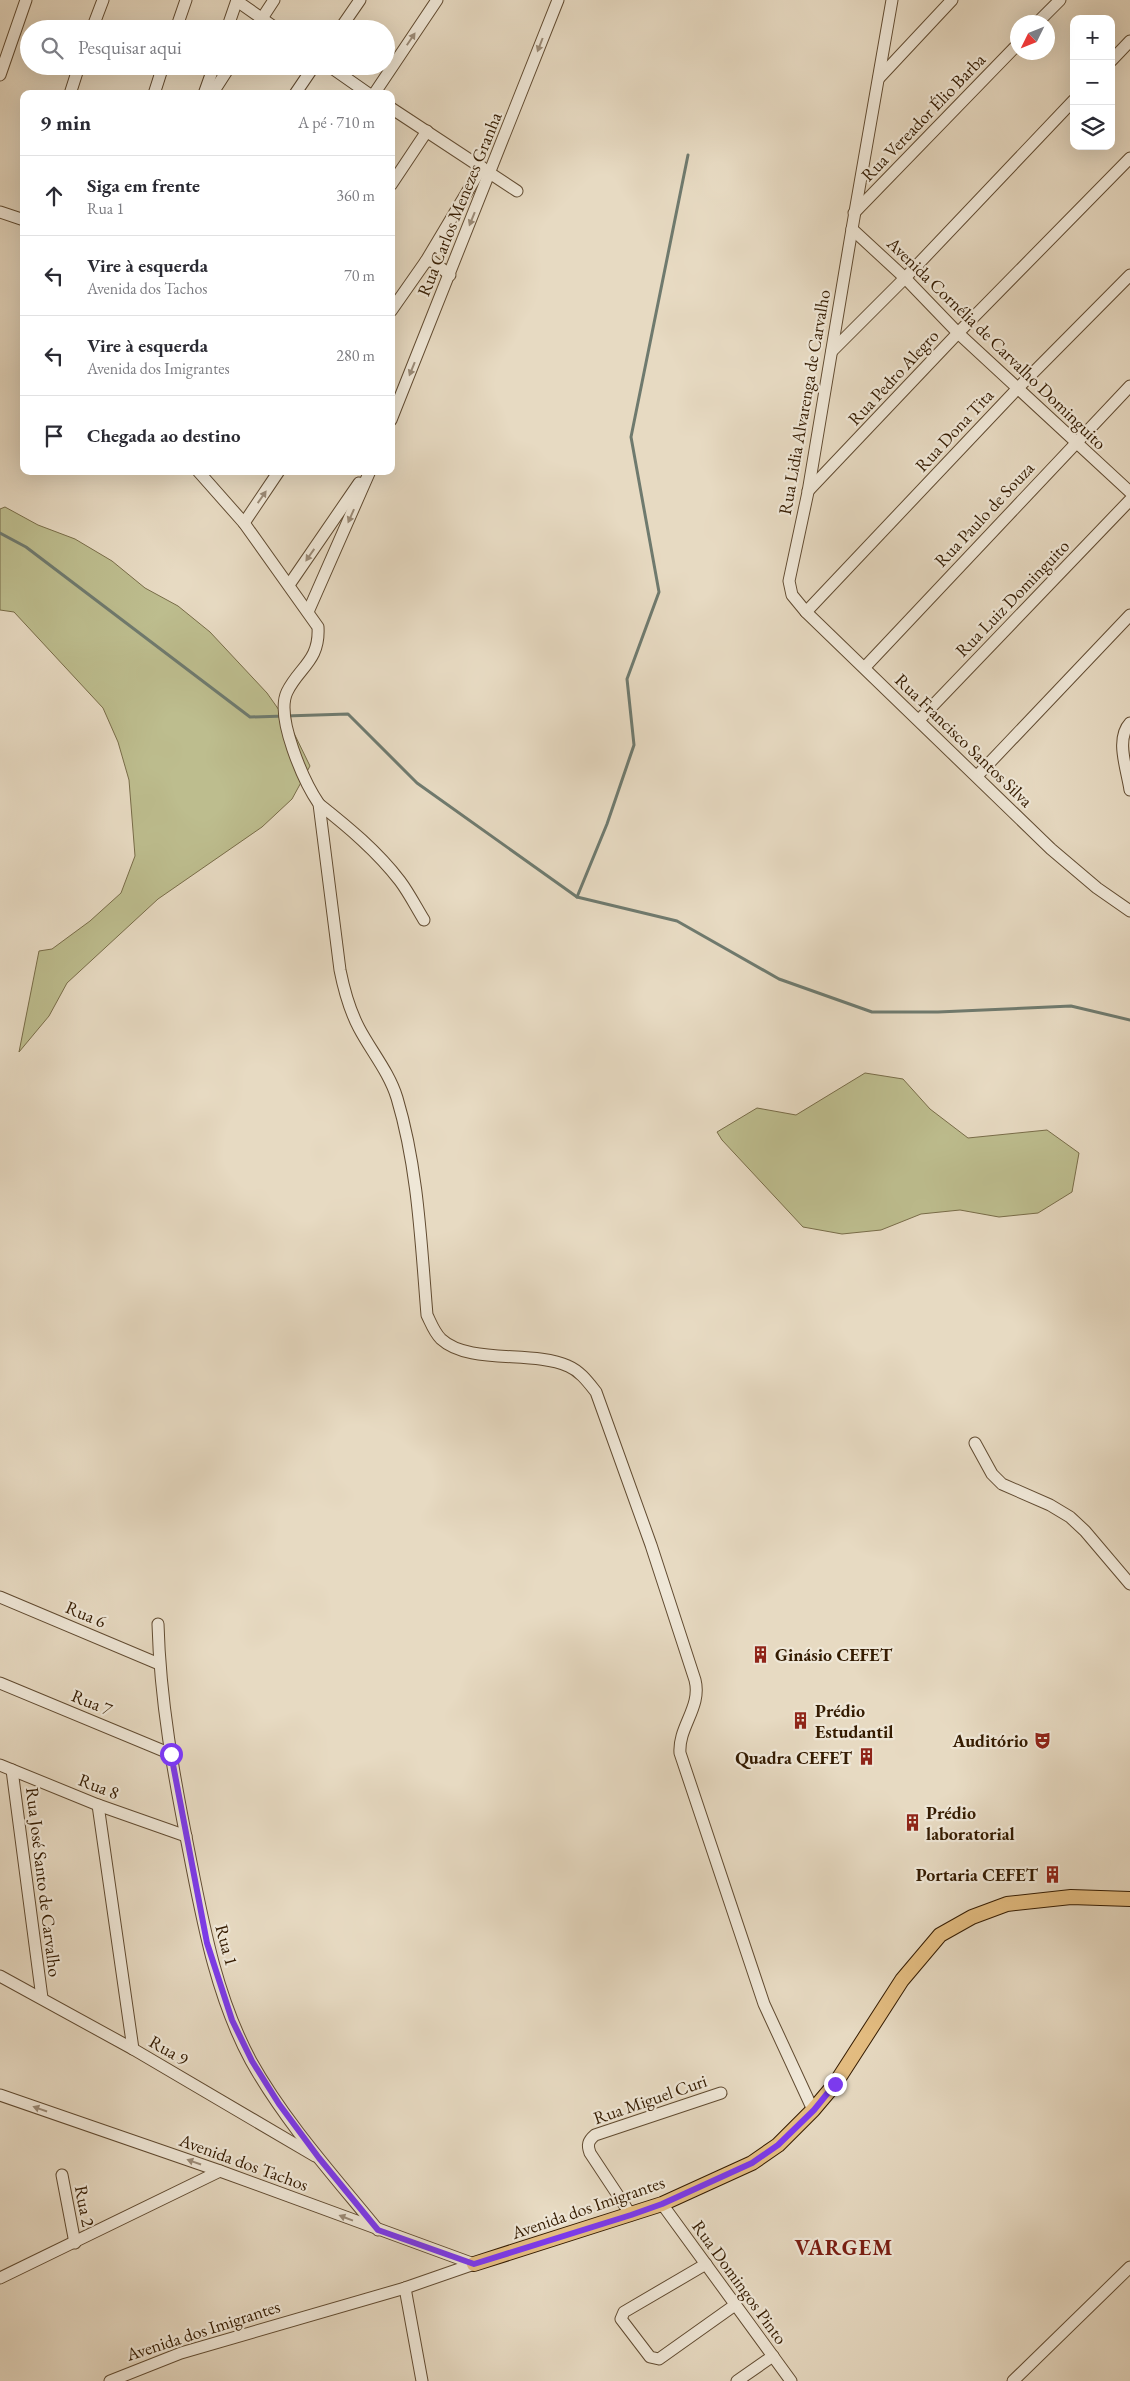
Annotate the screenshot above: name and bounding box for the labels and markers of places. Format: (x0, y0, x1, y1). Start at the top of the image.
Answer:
place label: Ginásio CEFET (775, 1643, 893, 1666)
building icon: Ginásio CEFET (751, 1644, 771, 1664)
place label: Prédio Estudantil (815, 1699, 893, 1743)
building icon: Prédio Estudantil (791, 1710, 811, 1730)
place label: Auditório (951, 1729, 1028, 1752)
theatre icon: Auditório (1032, 1730, 1052, 1750)
place label: Quadra CEFET (735, 1746, 852, 1769)
building icon: Quadra CEFET (856, 1747, 876, 1767)
place label: Prédio laboratorial (926, 1801, 1015, 1845)
building icon: Prédio laboratorial (902, 1812, 922, 1832)
place label: Portaria CEFET (916, 1863, 1038, 1886)
building icon: Portaria CEFET (1042, 1864, 1062, 1884)

